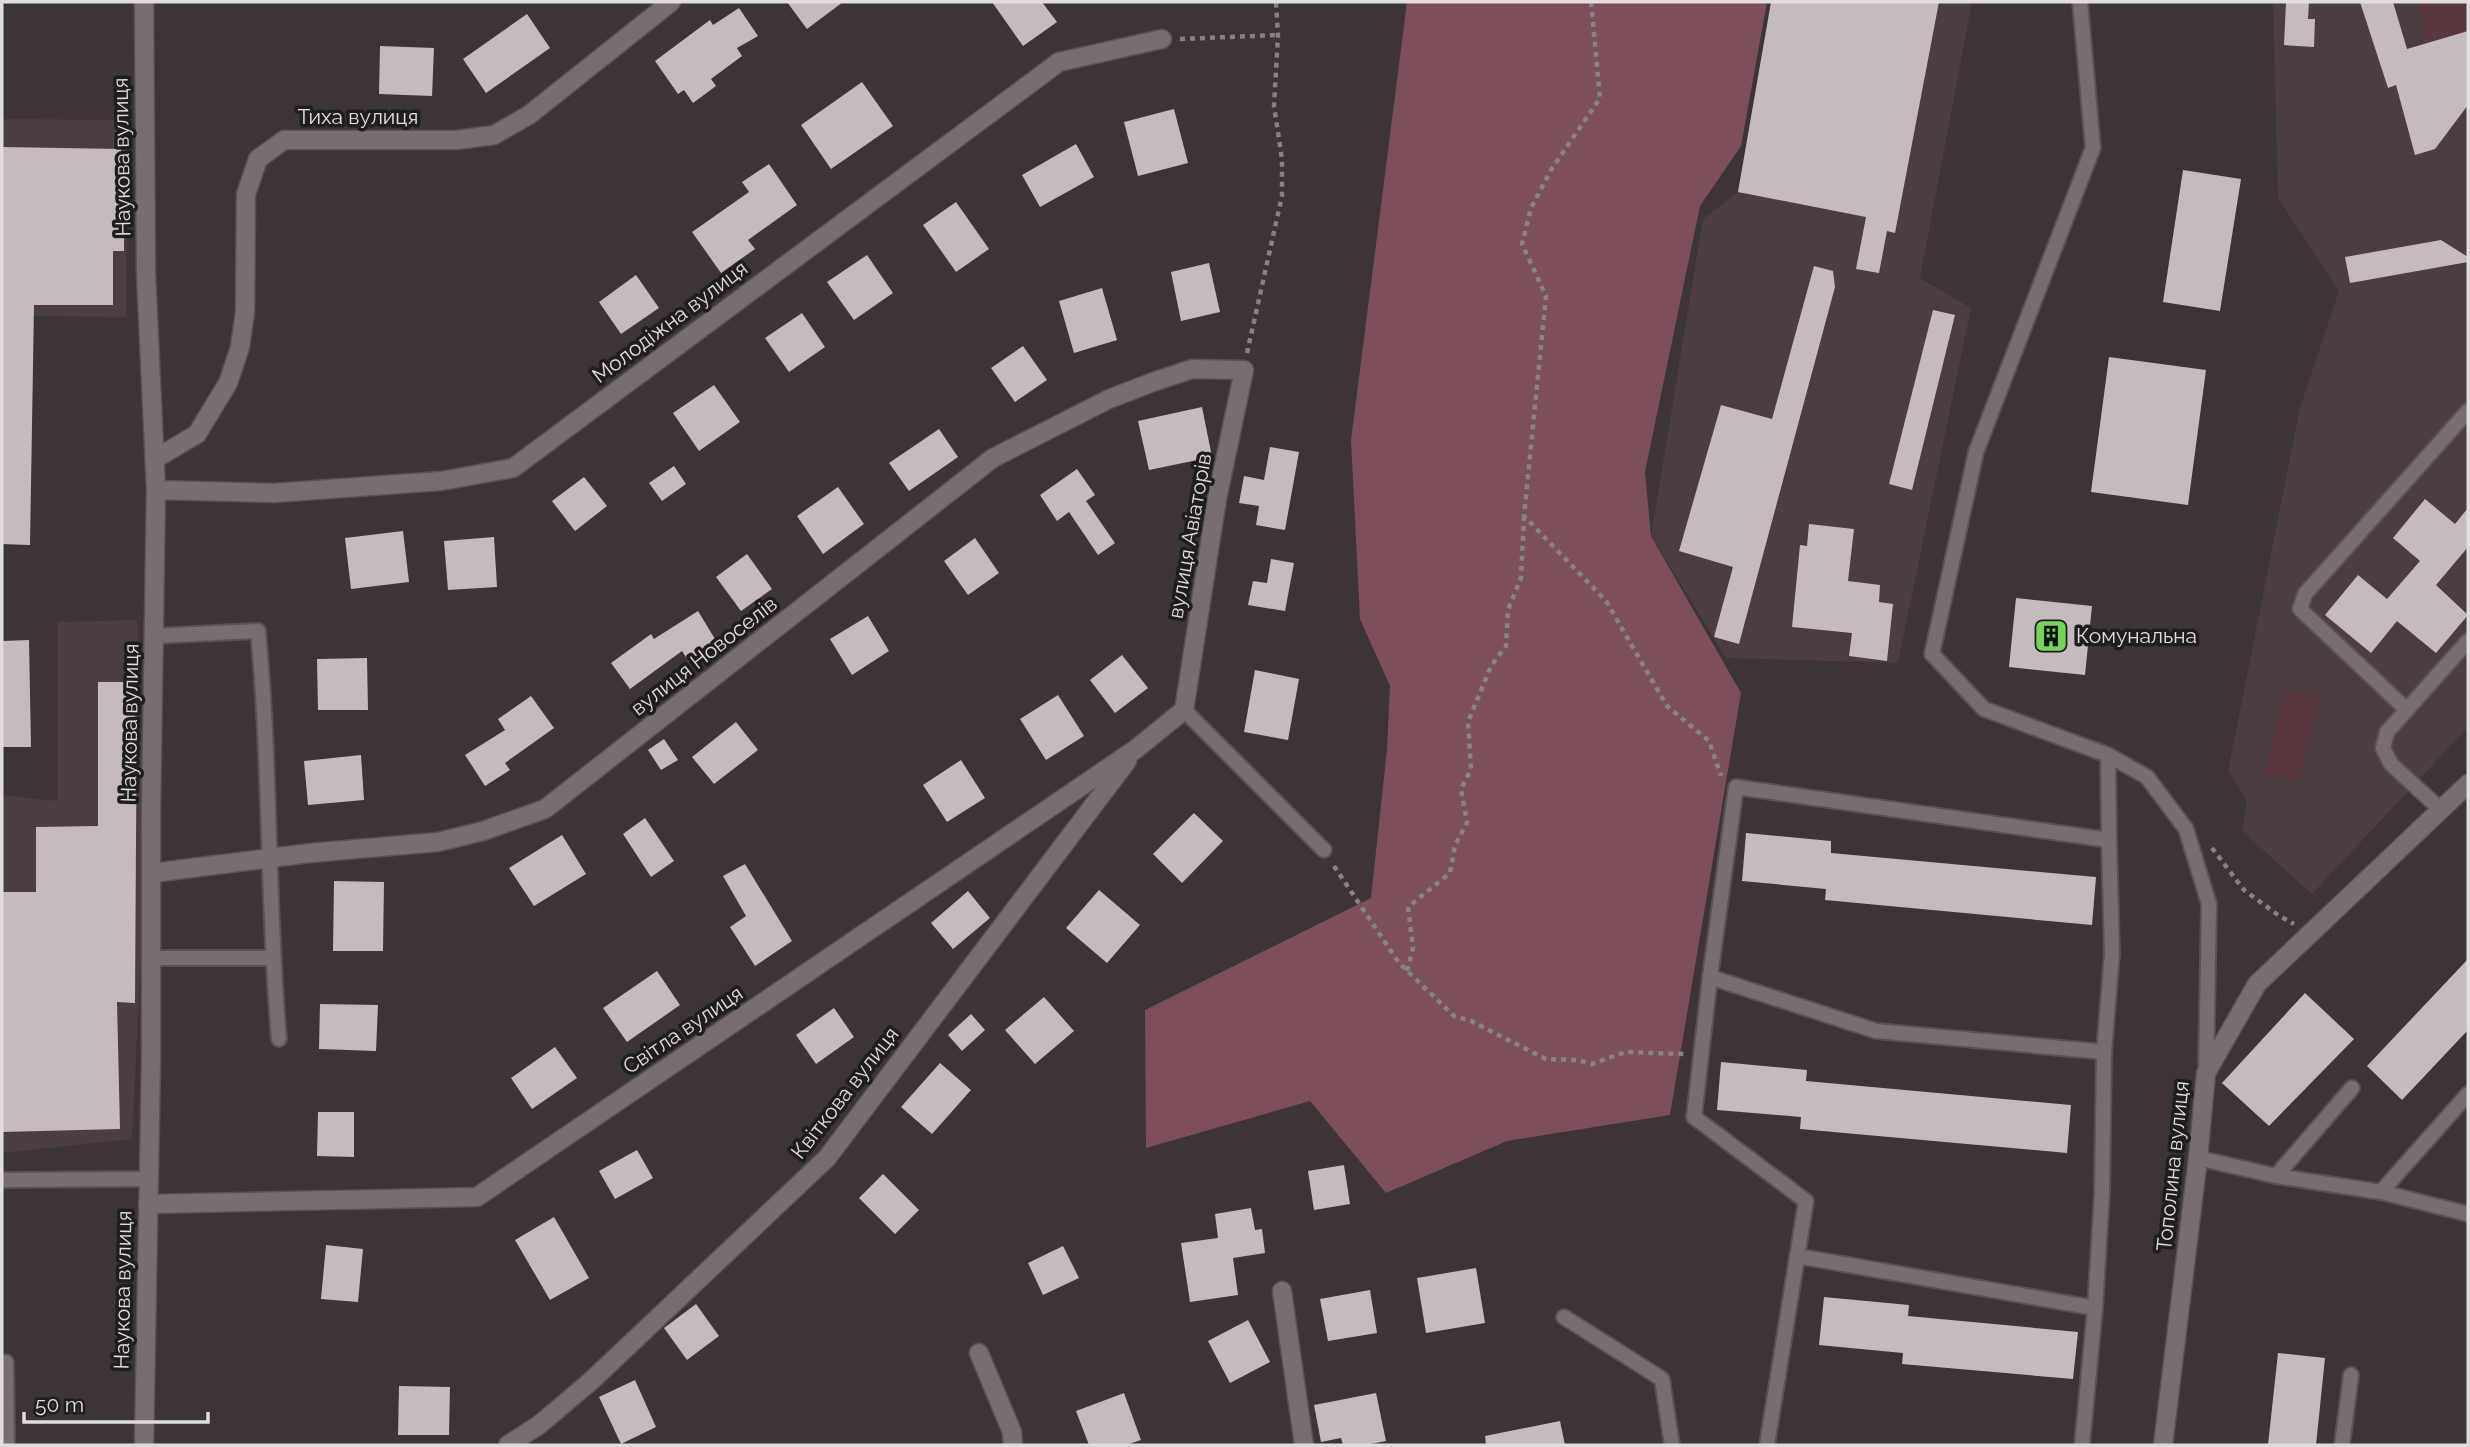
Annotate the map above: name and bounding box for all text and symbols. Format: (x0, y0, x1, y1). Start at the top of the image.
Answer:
street label: Наукова вулиця (108, 77, 135, 237)
street label: Тиха вулиця (298, 104, 418, 129)
street label: Молодіжна вулиця (587, 255, 752, 388)
street label: вулиця Авіаторів (1163, 451, 1216, 620)
street label: вулиця Новоселів (626, 591, 782, 720)
building icon: Комунальна (2032, 617, 2070, 655)
place label: Комунальна (2076, 623, 2197, 648)
street label: Наукова вулиця (116, 643, 143, 803)
street label: Світла вулиця (618, 980, 747, 1079)
street label: Квіткова вулиця (785, 1022, 904, 1163)
street label: Тополина вулиця (2151, 1080, 2194, 1252)
street label: Наукова вулиця (109, 1210, 136, 1370)
scale bar (24, 1380, 208, 1424)
text: 50 m (35, 1392, 84, 1417)

